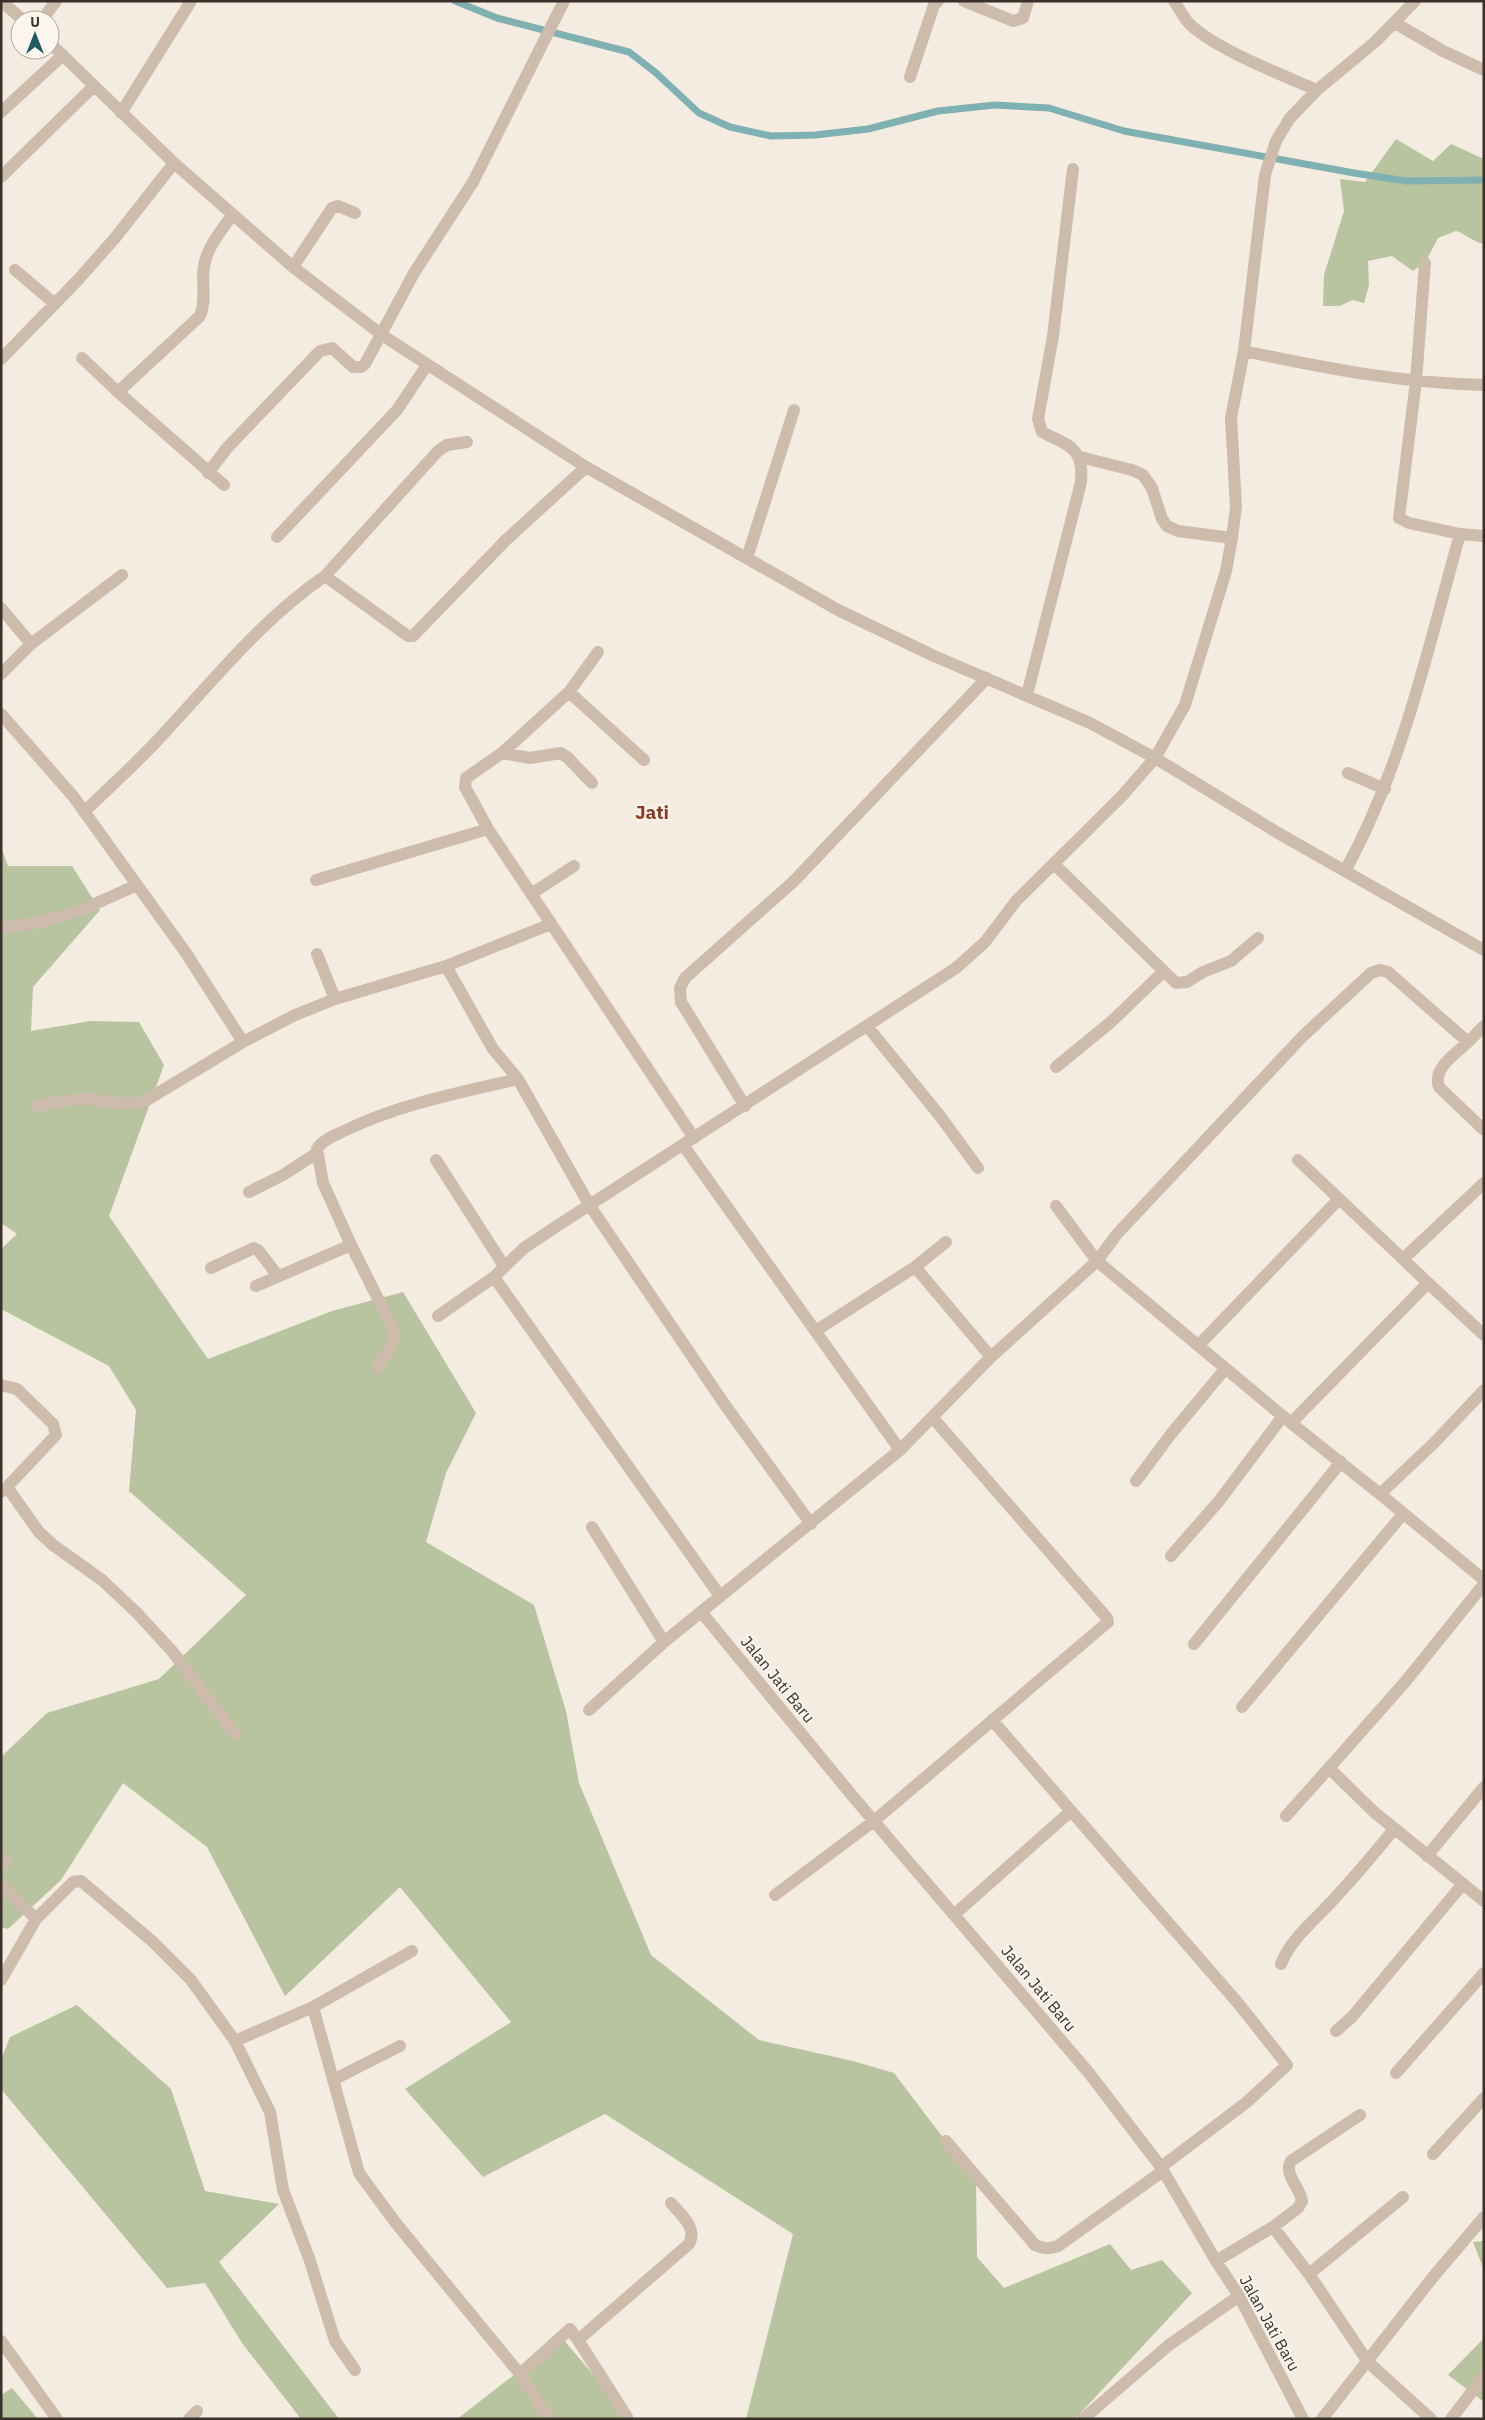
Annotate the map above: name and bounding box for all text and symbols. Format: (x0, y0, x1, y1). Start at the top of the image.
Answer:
north arrow (10, 10, 60, 60)
text: U (30, 13, 40, 31)
district label: Jati (635, 800, 669, 824)
street label: Jalan Jati Baru (737, 1631, 819, 1727)
street label: Jalan Jati Baru (997, 1941, 1081, 2035)
street label: Jalan Jati Baru (1235, 2272, 1305, 2374)

